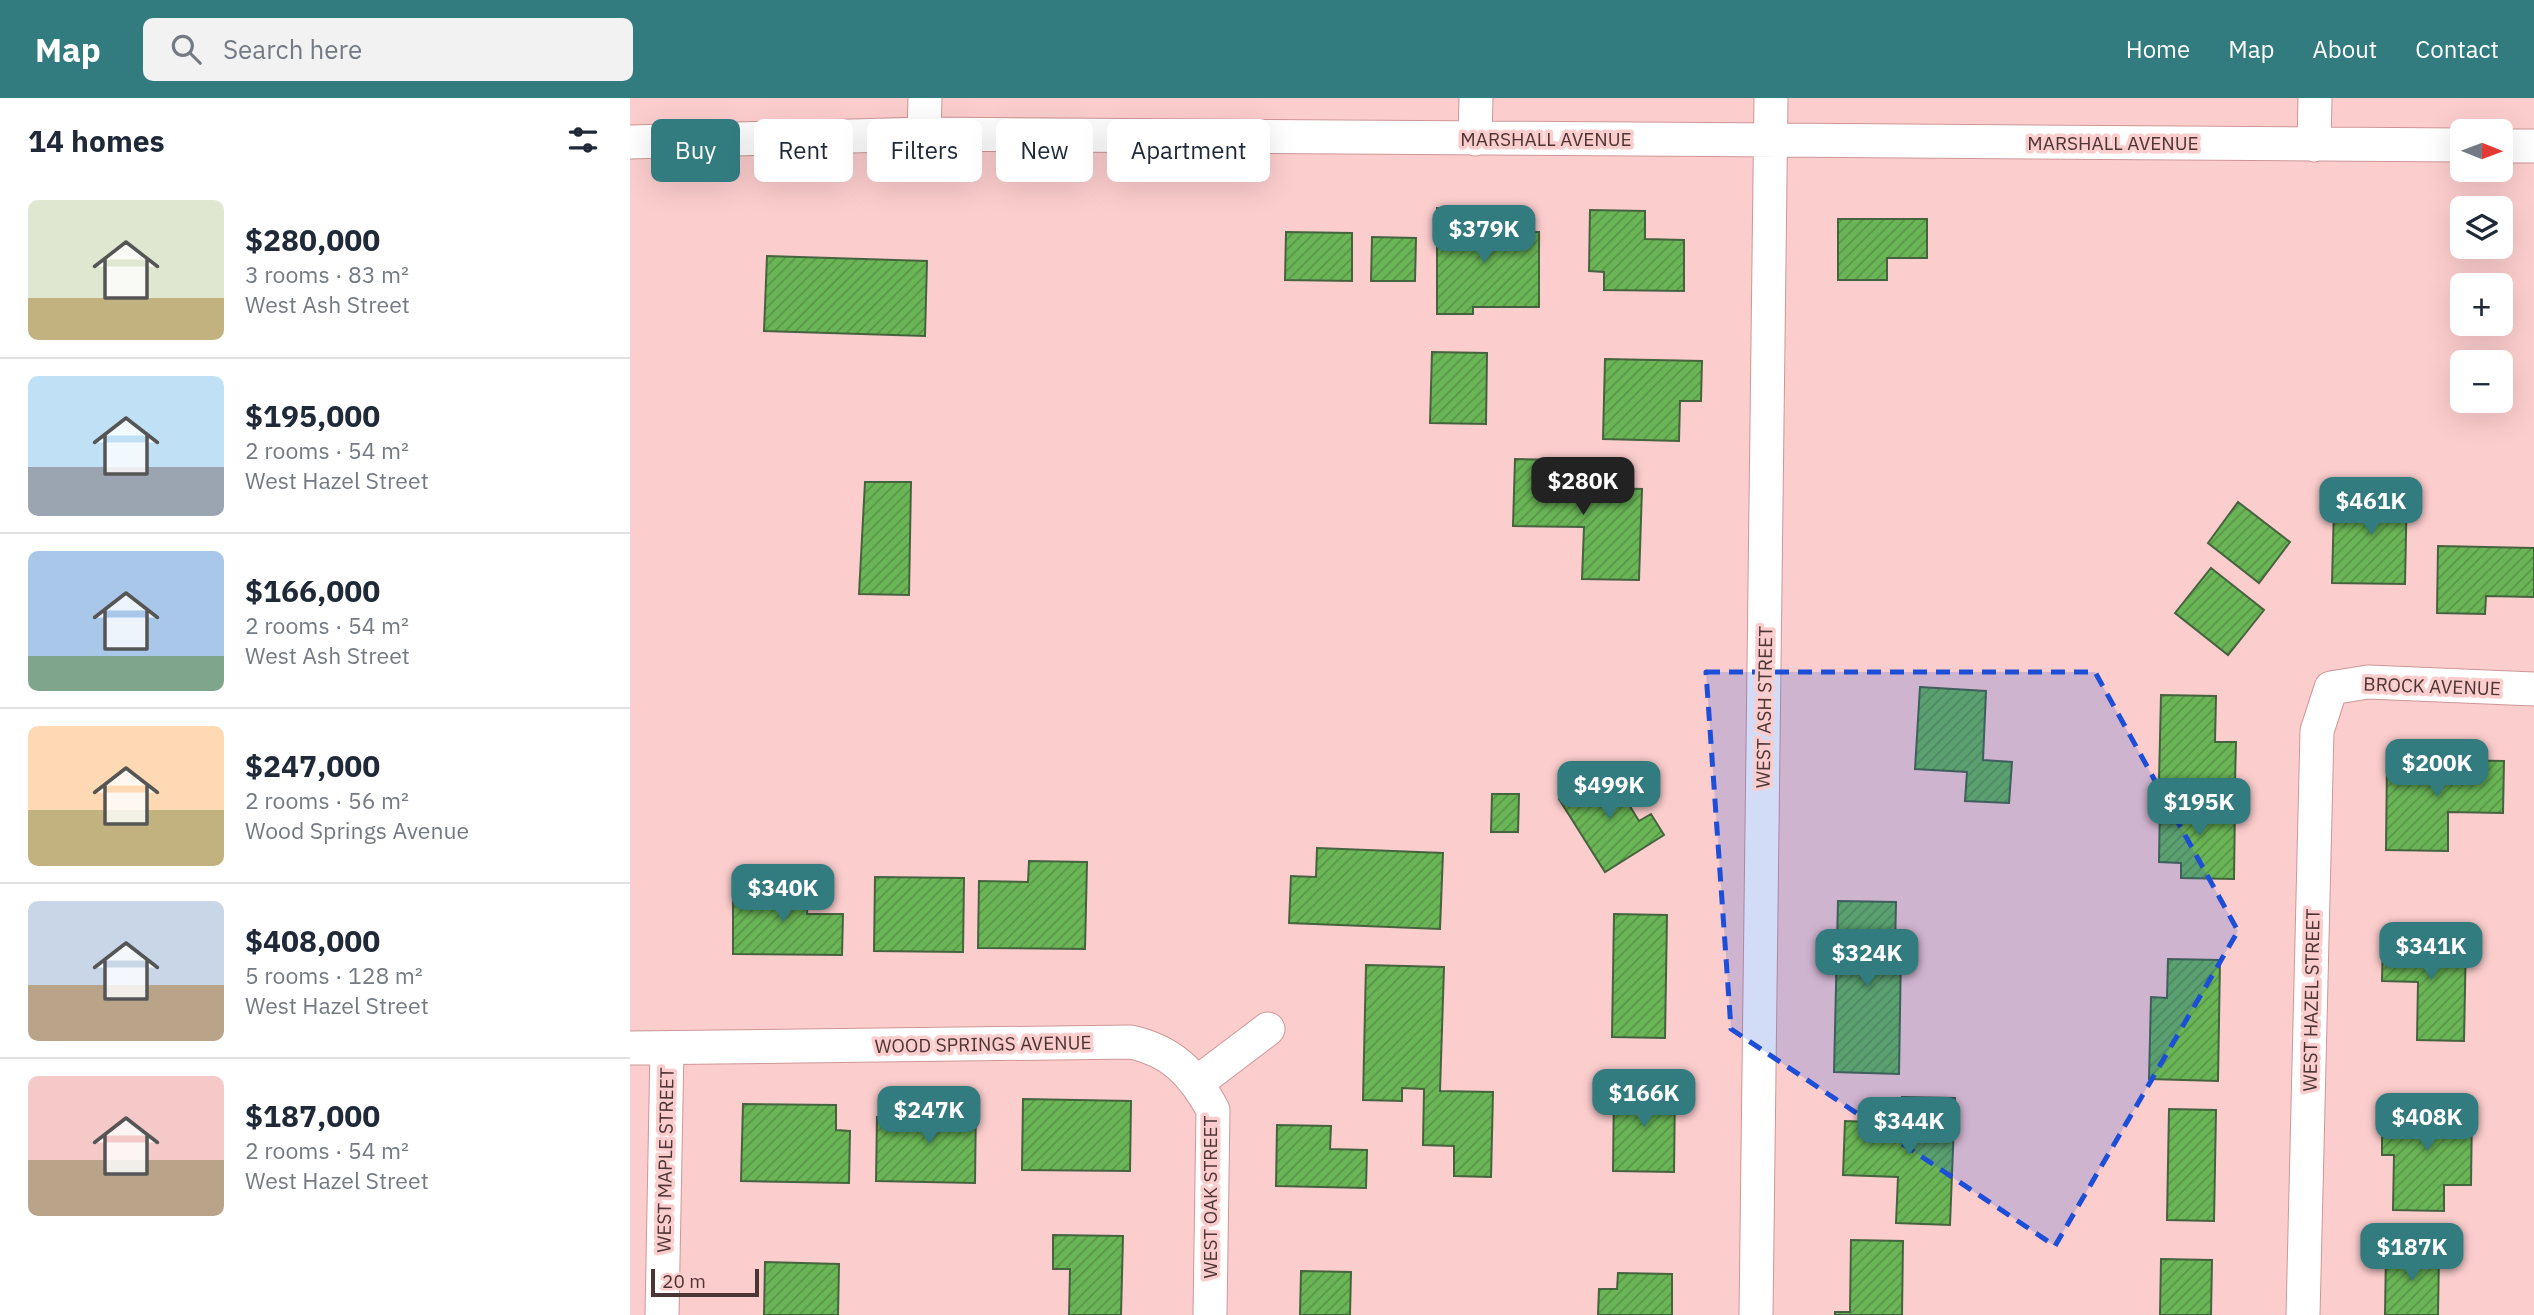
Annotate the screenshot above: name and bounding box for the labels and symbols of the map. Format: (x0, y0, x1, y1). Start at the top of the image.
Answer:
north arrow (2450, 119, 2513, 182)
street label: MARSHALL AVENUE (1460, 127, 1632, 151)
street label: MARSHALL AVENUE (2027, 131, 2199, 155)
pin: $379K (1435, 206, 1533, 265)
pin: $280K (1534, 458, 1632, 517)
pin: $461K (2322, 478, 2420, 537)
street label: WEST ASH STREET (1751, 626, 1777, 788)
street label: BROCK AVENUE (2363, 672, 2501, 700)
pin: $200K (2388, 740, 2486, 799)
pin: $499K (1560, 762, 1658, 821)
pin: $195K (2150, 778, 2248, 838)
pin: $340K (734, 864, 832, 924)
street label: WEST HAZEL STREET (2297, 908, 2325, 1092)
pin: $341K (2382, 922, 2480, 982)
pin: $324K (1818, 930, 1916, 989)
street label: WOOD SPRINGS AVENUE (874, 1030, 1092, 1058)
street label: WEST MAPLE STREET (651, 1067, 679, 1253)
pin: $166K (1595, 1070, 1693, 1129)
pin: $247K (880, 1086, 978, 1146)
pin: $408K (2378, 1094, 2476, 1153)
pin: $344K (1860, 1098, 1958, 1157)
street label: WEST OAK STREET (1198, 1115, 1222, 1278)
pin: $187K (2363, 1224, 2461, 1283)
scale bar (651, 1266, 760, 1298)

